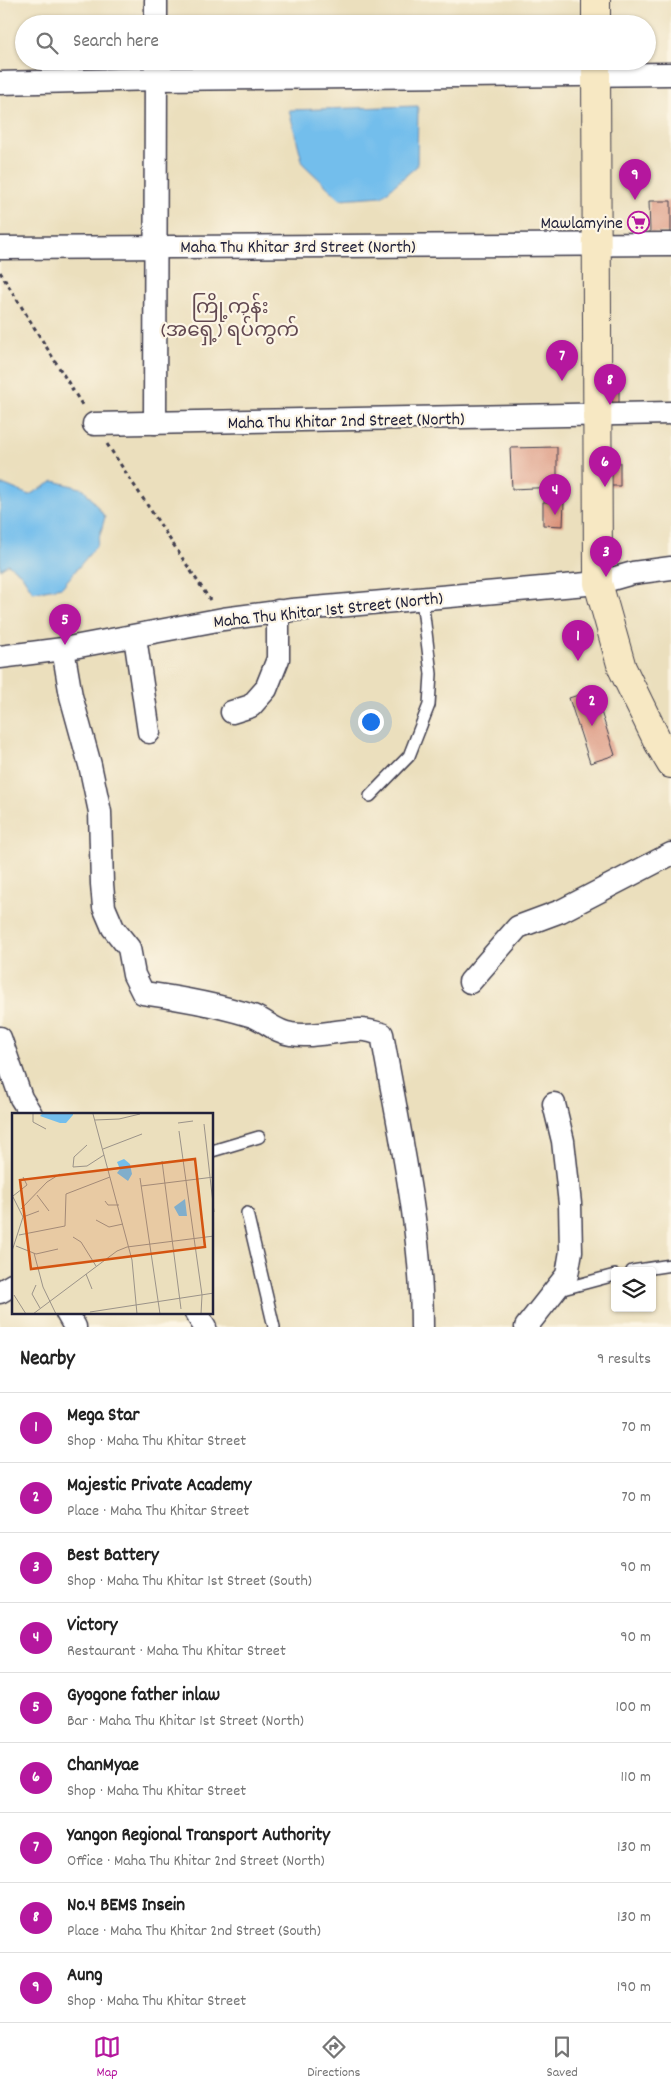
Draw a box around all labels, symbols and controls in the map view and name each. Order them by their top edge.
search box [15,15,656,70]
icon: search [33,29,61,57]
text: Search here [73,29,159,56]
pin: 9 [619,159,651,200]
supermarket icon: Mawlamyine [627,210,651,234]
place label: Mawlamyine [541,212,623,237]
street label: Maha Thu Khitar 3rd Street (North) [180,236,416,261]
district label: ကြို့ကုန်း (အရှေ့) ရပ်ကွက် [161,292,299,346]
pin: 7 [546,340,578,381]
pin: 8 [594,364,626,405]
street label: Maha Thu Khitar 2nd Street (North) [227,408,465,437]
pin: 6 [589,446,621,487]
pin: 4 [539,474,571,515]
pin: 3 [590,536,622,577]
street label: Maha Thu Khitar 1st Street (North) [212,587,444,636]
pin: 5 [49,604,81,645]
pin: 1 [562,620,594,661]
pin: 2 [576,685,608,726]
your location [358,709,384,735]
inset map [12,1113,214,1314]
map controls [611,1267,656,1312]
button: layers [611,1267,656,1312]
text: Nearby [20,1345,75,1375]
text: 9 results [597,1348,651,1371]
text: Mega Star [67,1403,139,1430]
text: 1 [34,1416,38,1439]
text: 70 m [621,1416,651,1439]
text: Shop · Maha Thu Khitar Street [67,1430,246,1453]
text: Majestic Private Academy [67,1473,252,1500]
text: 2 [33,1486,40,1509]
text: 70 m [621,1486,651,1509]
text: Place · Maha Thu Khitar Street [67,1500,249,1523]
text: Best Battery [67,1543,159,1570]
text: 3 [32,1556,40,1579]
text: 90 m [620,1556,651,1579]
text: Shop · Maha Thu Khitar 1st Street (South) [67,1570,312,1593]
text: Victory [67,1613,117,1640]
text: 4 [33,1626,39,1649]
text: 90 m [620,1626,651,1649]
text: Restaurant · Maha Thu Khitar Street [67,1640,286,1663]
text: Gyogone father inlaw [67,1683,220,1710]
text: 5 [32,1696,40,1719]
text: 100 m [615,1696,651,1719]
text: Bar · Maha Thu Khitar 1st Street (North) [67,1710,304,1733]
text: ChanMyae [67,1753,139,1780]
text: 6 [32,1766,40,1789]
text: 110 m [621,1766,651,1789]
text: Shop · Maha Thu Khitar Street [67,1780,246,1803]
text: Yangon Regional Transport Authority [67,1823,330,1850]
text: 7 [33,1836,39,1859]
text: 130 m [617,1836,651,1859]
text: Office · Maha Thu Khitar 2nd Street (North) [67,1850,325,1873]
text: No.4 BEMS Insein [67,1893,185,1920]
text: 8 [33,1906,39,1929]
text: 130 m [617,1906,651,1929]
text: Place · Maha Thu Khitar 2nd Street (South) [67,1920,321,1943]
text: Aung [67,1963,103,1990]
text: 9 [32,1976,40,1999]
text: 190 m [617,1976,651,1999]
text: Shop · Maha Thu Khitar Street [67,1990,246,2013]
tab: Map [93,2033,121,2083]
tab: Directions [307,2033,360,2083]
tab: Saved [547,2033,578,2083]

